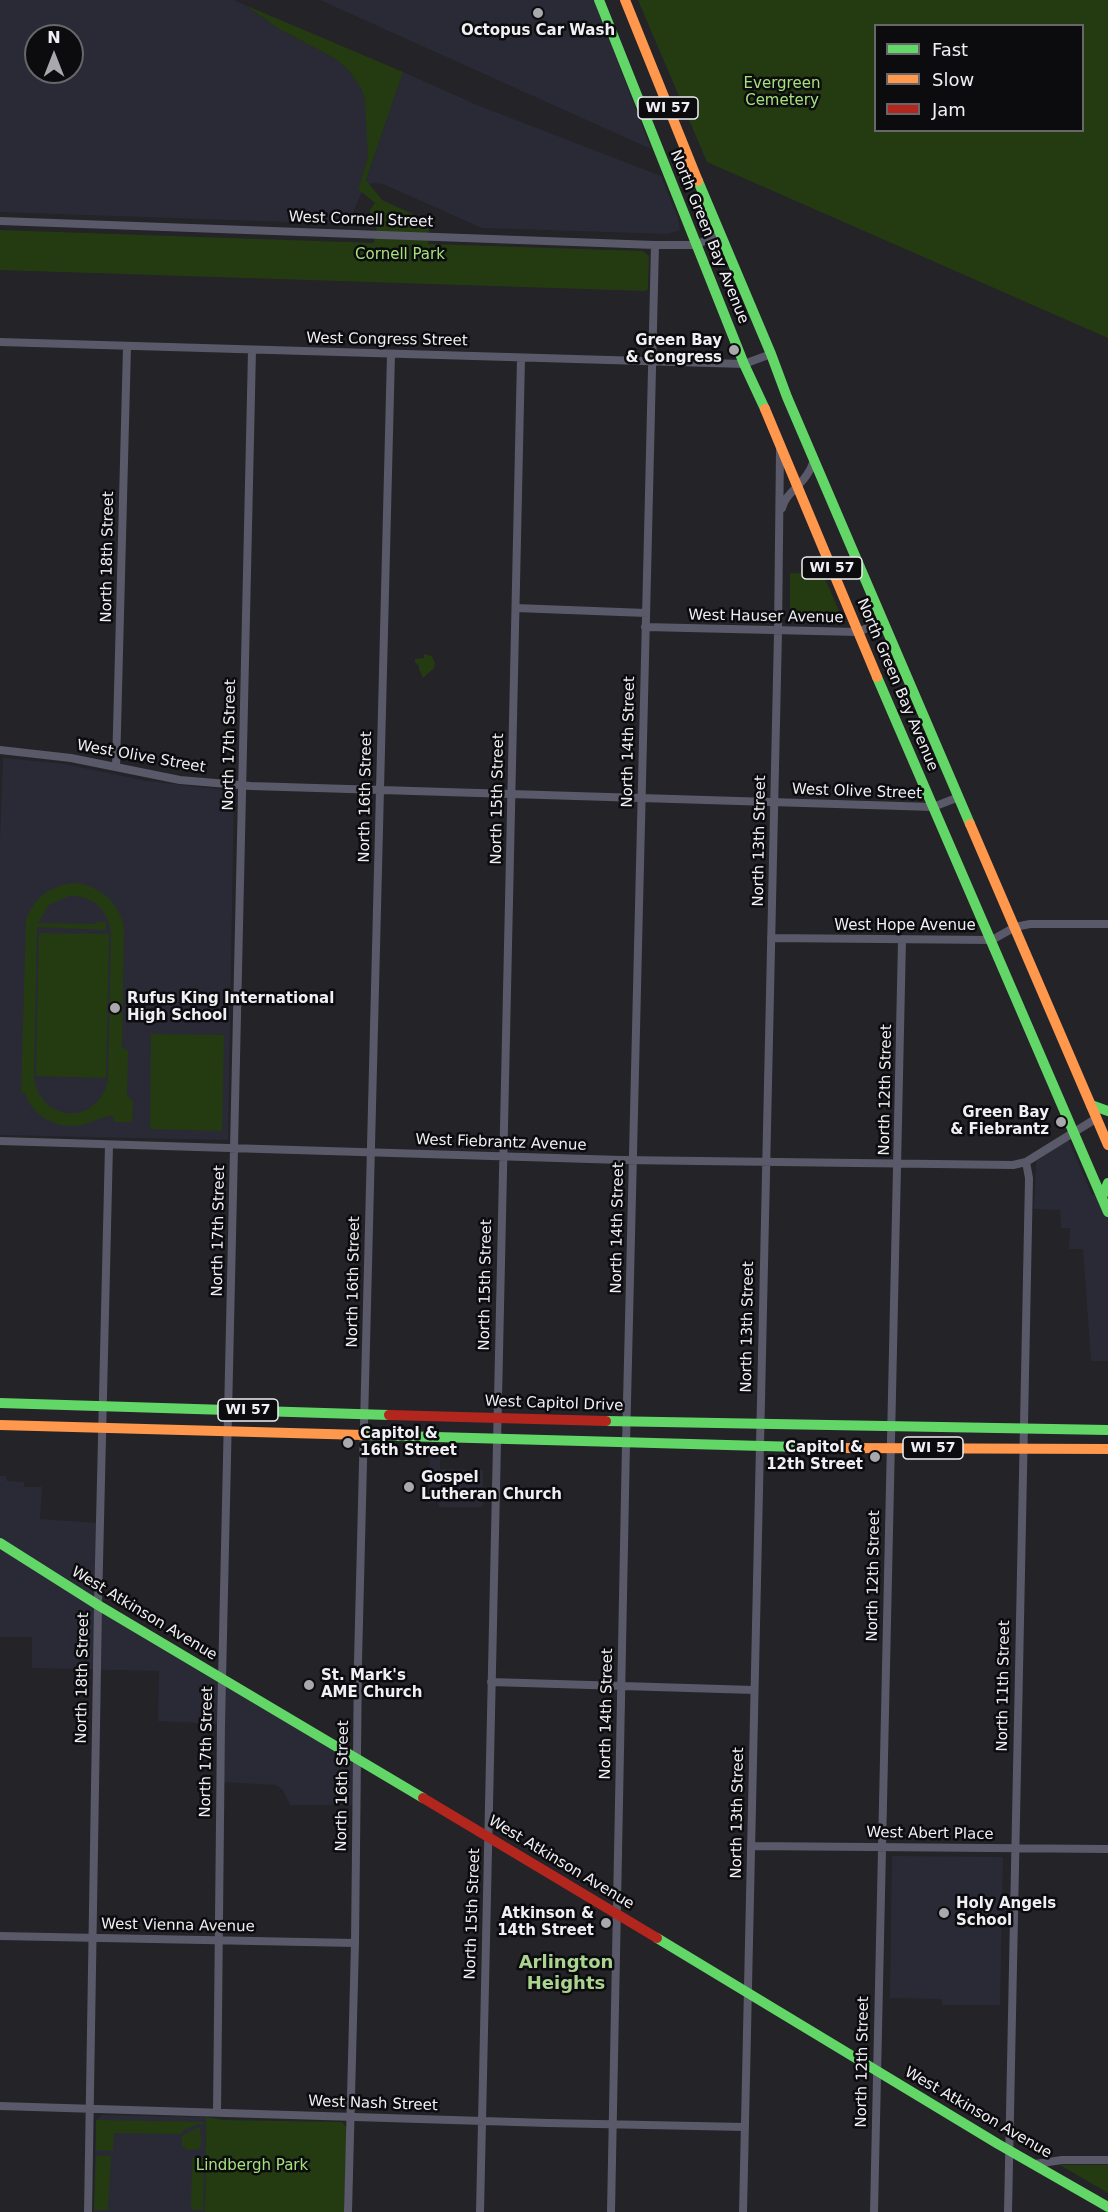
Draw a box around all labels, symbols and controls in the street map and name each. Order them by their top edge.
marker: Octopus Car Wash [531,6,545,20]
place label: Octopus Car Wash [461,22,615,40]
north arrow [24,24,84,84]
legend [874,24,1084,132]
text: N [47,28,61,47]
text: Fast [932,39,968,60]
text: Slow [932,69,974,90]
park label: Evergreen Cemetery [744,75,820,110]
road number: WI 57 [638,97,698,119]
text: Jam [932,99,966,120]
street label: North Green Bay Avenue [666,148,752,326]
street label: West Cornell Street [288,208,434,232]
park label: Cornell Park [355,246,445,264]
street label: West Congress Street [306,330,468,350]
place label: Green Bay & Congress [626,332,722,367]
marker: Green Bay & Congress [727,343,741,357]
street label: North 18th Street [98,491,118,623]
road number: WI 57 [802,557,862,579]
street label: North Green Bay Avenue [852,596,942,774]
street label: West Hauser Avenue [688,607,844,627]
street label: North 14th Street [619,676,639,808]
street label: North 17th Street [220,679,240,811]
street label: North 16th Street [356,731,376,863]
street label: North 15th Street [488,733,508,865]
street label: West Olive Street [75,737,207,777]
street label: North 13th Street [750,775,770,907]
street label: West Olive Street [792,781,922,803]
street label: West Hope Avenue [834,917,976,935]
place label: Rufus King International High School [127,990,334,1025]
marker: Rufus King International High School [108,1001,122,1015]
street label: North 12th Street [876,1024,896,1156]
place label: Green Bay & Fiebrantz [950,1104,1049,1139]
marker: Green Bay & Fiebrantz [1054,1115,1068,1129]
street label: West Fiebrantz Avenue [415,1131,587,1155]
street label: North 14th Street [608,1162,628,1294]
street label: North 17th Street [209,1165,229,1297]
street label: North 16th Street [344,1216,364,1348]
street label: North 15th Street [476,1219,496,1351]
street label: North 13th Street [738,1261,758,1393]
street label: West Capitol Drive [484,1393,624,1415]
road number: WI 57 [218,1399,278,1421]
place label: Capitol & 16th Street [360,1425,457,1460]
marker: Capitol & 16th Street [341,1436,355,1450]
road number: WI 57 [903,1437,963,1459]
place label: Capitol & 12th Street [766,1439,863,1474]
marker: Capitol & 12th Street [868,1450,882,1464]
place label: Gospel Lutheran Church [421,1469,562,1504]
marker: Gospel Lutheran Church [402,1480,416,1494]
street label: North 12th Street [864,1510,884,1642]
street label: West Atkinson Avenue [68,1563,220,1665]
street label: North 18th Street [73,1612,93,1744]
street label: North 11th Street [994,1620,1014,1752]
street label: North 14th Street [597,1648,617,1780]
place label: St. Mark's AME Church [321,1667,422,1702]
marker: St. Mark's AME Church [302,1678,316,1692]
street label: North 17th Street [197,1686,217,1818]
street label: North 16th Street [333,1720,353,1852]
street label: North 13th Street [728,1747,748,1879]
street label: West Atkinson Avenue [485,1812,637,1914]
street label: West Abert Place [866,1824,994,1844]
street label: North 15th Street [462,1848,484,1980]
place label: Holy Angels School [956,1895,1056,1930]
place label: Atkinson & 14th Street [497,1905,594,1940]
marker: Holy Angels School [937,1906,951,1920]
street label: West Vienna Avenue [101,1916,255,1936]
marker: Atkinson & 14th Street [599,1916,613,1930]
district label: Arlington Heights [519,1952,613,1994]
street label: North 12th Street [853,1996,873,2128]
street label: West Atkinson Avenue [901,2063,1055,2163]
street label: West Nash Street [308,2093,438,2115]
park label: Lindbergh Park [196,2157,308,2175]

